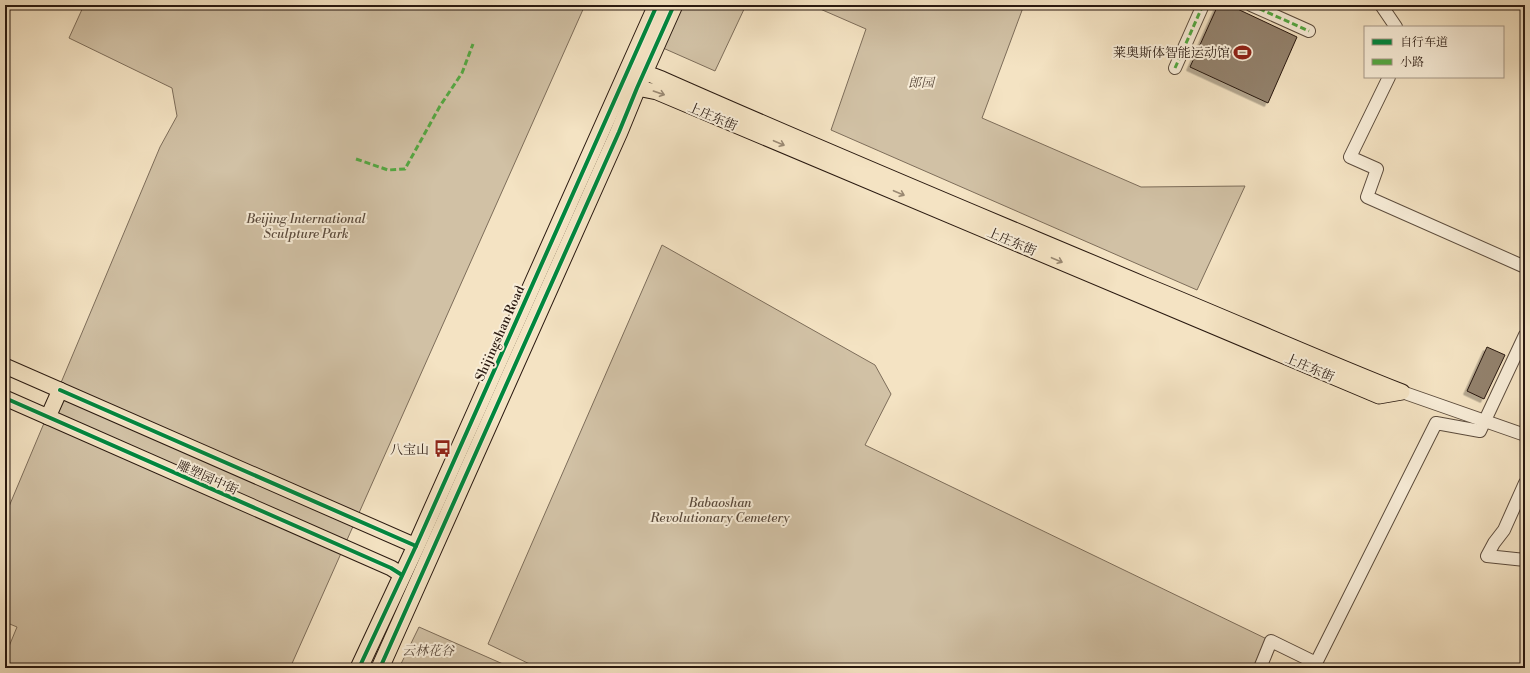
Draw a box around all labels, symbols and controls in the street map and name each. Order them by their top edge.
legend [1364,26,1504,78]
text: 自行车道 [1400,35,1448,50]
sports icon: 莱奥斯体智能运动馆 [1233,42,1253,62]
place label: 莱奥斯体智能运动馆 [1113,45,1230,61]
text: 小路 [1400,55,1424,70]
park label: 郎园 [908,75,936,91]
one-way arrow [652,90,664,98]
street label: 上庄东街 [686,99,740,134]
one-way arrow [772,140,784,147]
one-way arrow [892,190,904,198]
park label: Beijing International Sculpture Park [245,211,367,242]
street label: 上庄东街 [985,224,1039,259]
one-way arrow [1051,257,1063,264]
street label: Shijingshan Road [472,283,528,384]
street label: 上庄东街 [1283,350,1337,385]
bus stop icon: 八宝山 [432,439,452,459]
place label: 八宝山 [390,442,429,458]
street label: 雕塑园中街 [175,457,241,498]
park label: Babaoshan Revolutionary Cemetery [649,495,790,526]
park label: 云林花谷 [402,643,455,659]

